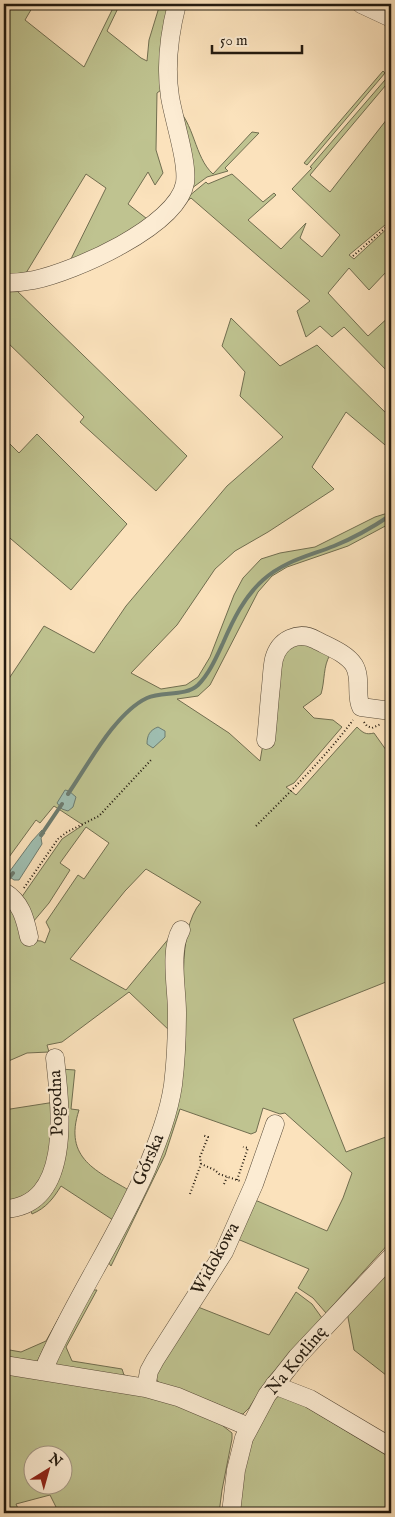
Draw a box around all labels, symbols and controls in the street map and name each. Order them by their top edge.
scale bar [212,22,302,54]
text: 50 m [220,31,248,50]
street label: Pogodna [44,1069,70,1136]
street label: Górska [128,1130,170,1189]
street label: Widokowa [187,1218,245,1299]
street label: Na Kotlinę [261,1322,333,1400]
north arrow [22,1444,72,1494]
text: N [44,1449,65,1471]

